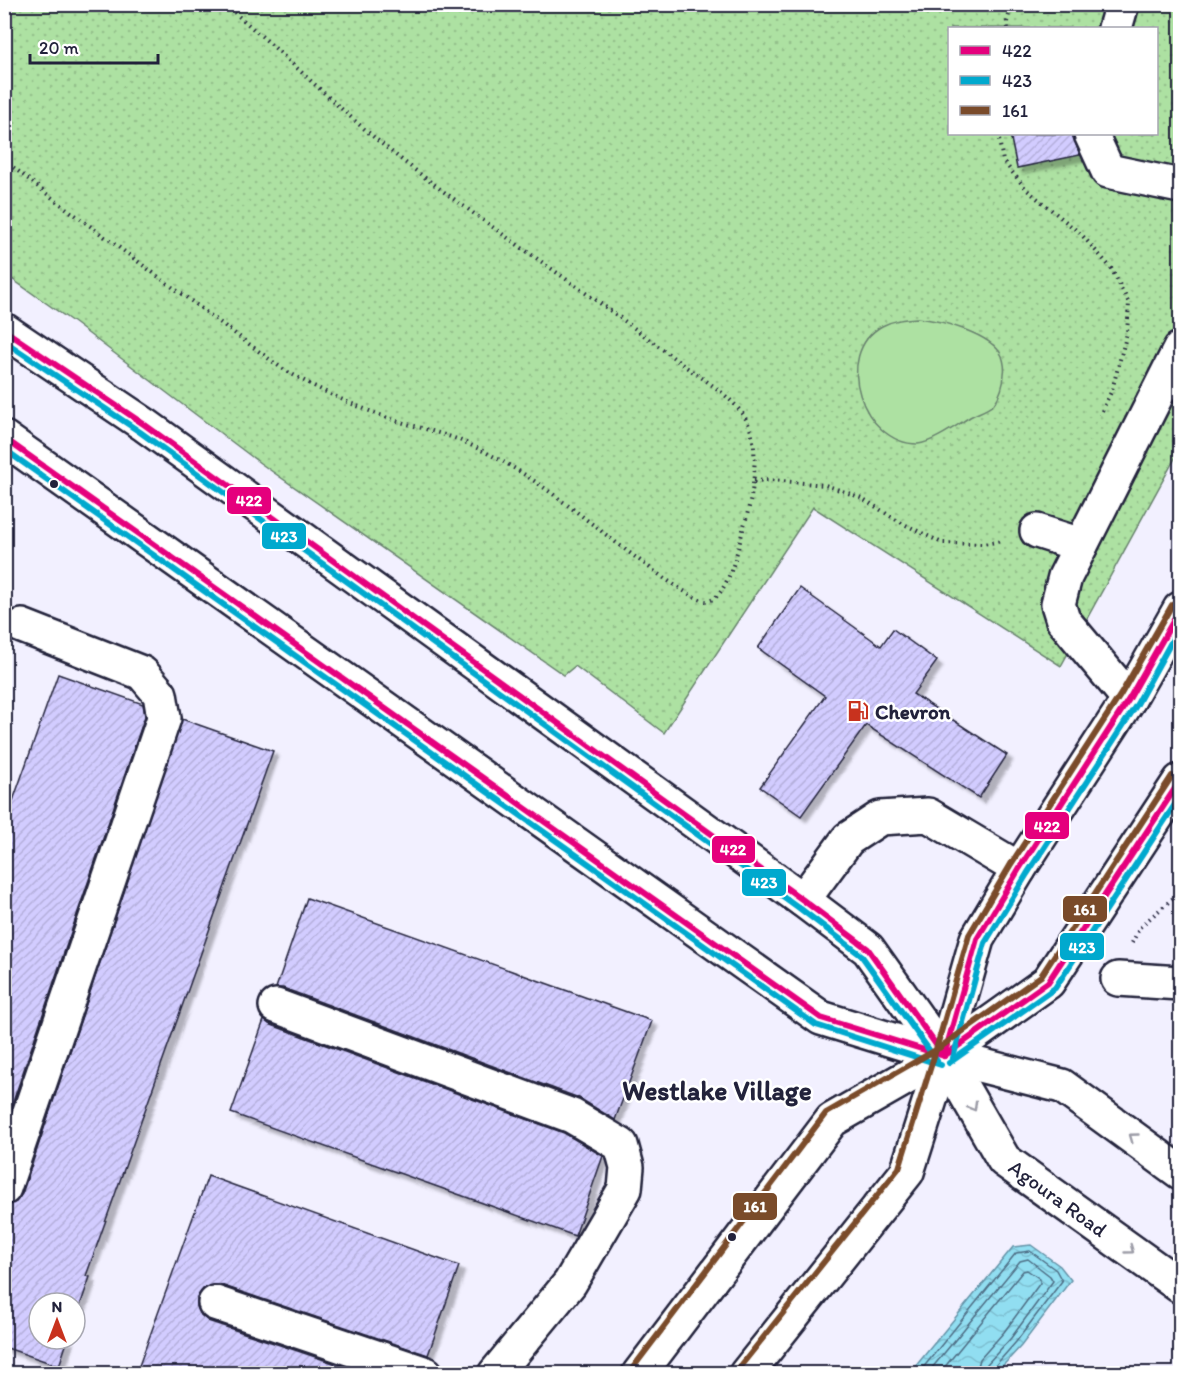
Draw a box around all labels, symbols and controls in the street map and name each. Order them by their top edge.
scale bar [30,27,158,65]
legend [948,27,1158,135]
text: 20 m [39,37,79,59]
text: 422 [1002,40,1032,62]
text: 423 [1002,70,1032,92]
text: 161 [1002,100,1028,122]
unlabelled marker [48,478,60,490]
line badge: 422 [226,486,272,515]
text: 422 [236,491,263,510]
line badge: 423 [261,522,307,550]
text: 423 [271,527,298,546]
fuel station icon: Chevron [846,699,870,723]
place label: Chevron [875,699,951,724]
line badge: 422 [1024,811,1070,840]
text: 422 [1034,817,1061,836]
line badge: 422 [711,835,756,864]
text: 422 [720,840,747,859]
line badge: 423 [741,868,787,897]
text: 423 [751,873,778,892]
line badge: 161 [1062,895,1108,923]
text: 161 [1073,900,1097,919]
line badge: 423 [1059,932,1105,961]
text: 423 [1069,938,1096,957]
district label: Westlake Village [622,1074,812,1107]
one-way arrow [966,1101,978,1111]
one-way arrow [1129,1134,1140,1145]
street label: Agoura Road [1004,1154,1112,1242]
line badge: 161 [732,1192,778,1221]
text: 161 [743,1197,767,1216]
unlabelled marker [726,1231,738,1243]
one-way arrow [1123,1243,1134,1254]
north arrow [27,1291,87,1351]
text: N [52,1297,62,1316]

